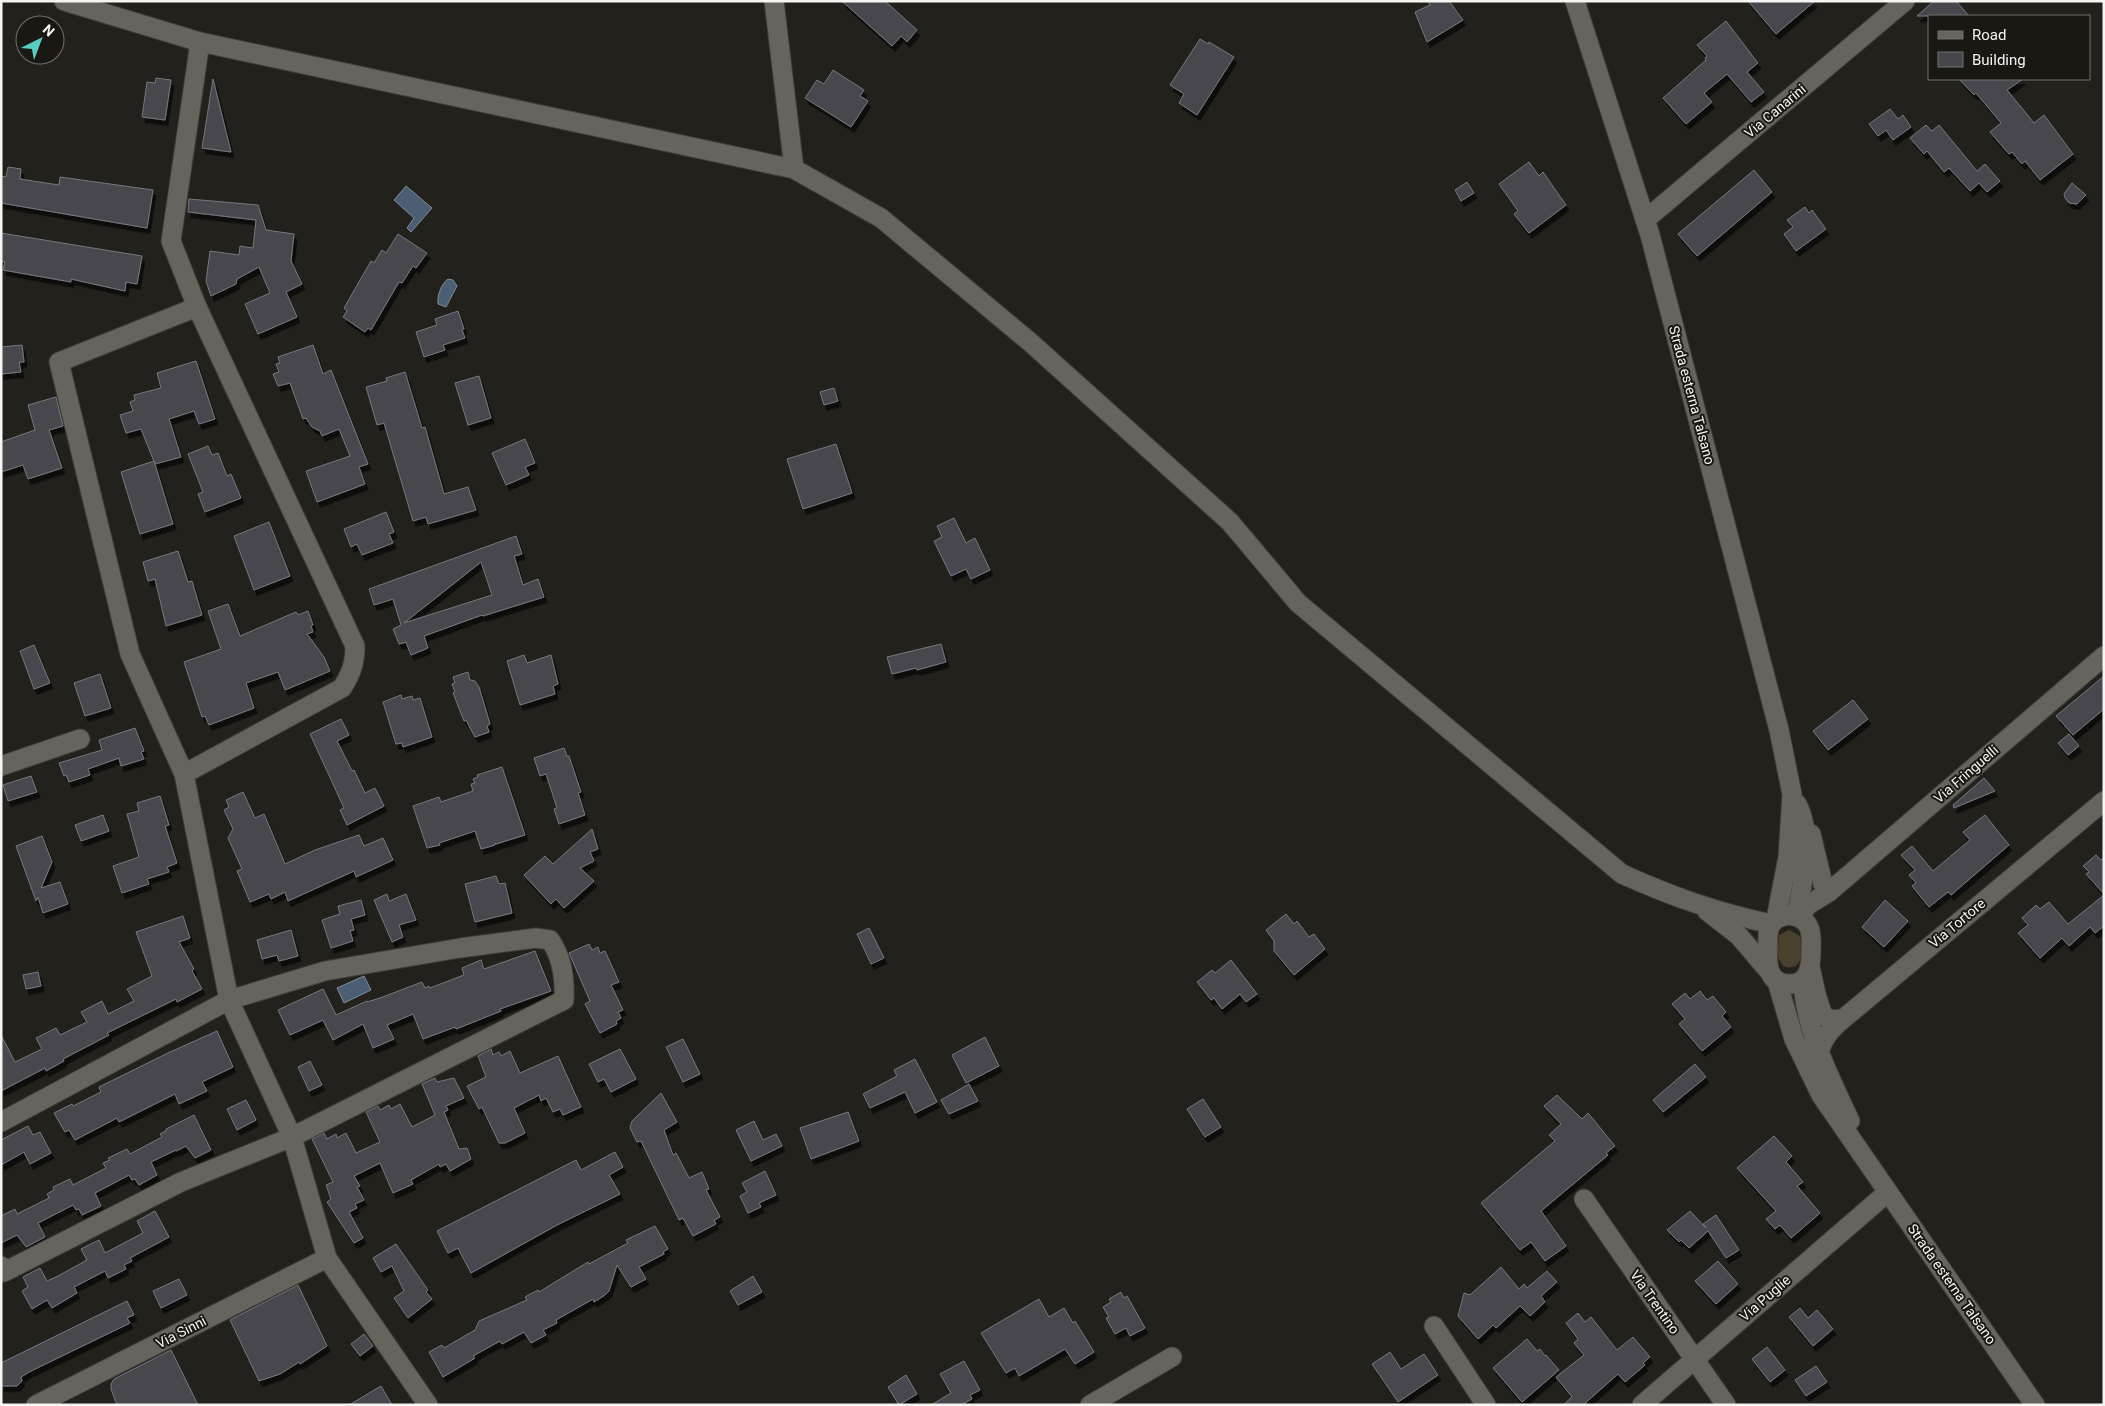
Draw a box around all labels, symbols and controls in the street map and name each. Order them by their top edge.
north arrow [15,15,65,65]
legend [1928,15,2090,80]
text: N [40,21,58,40]
text: Road [1972,26,2006,44]
text: Building [1972,51,2026,69]
street label: Via Canarini [1741,81,1809,141]
street label: Strada esterna Talsano [1666,324,1718,466]
street label: Via Fringuelli [1931,742,2001,806]
street label: Via Tortore [1926,895,1988,951]
street label: Strada esterna Talsano [1904,1221,2000,1347]
street label: Via Trentino [1627,1267,1683,1337]
street label: Via Puglie [1736,1272,1794,1324]
street label: Via Sinni [153,1313,209,1351]

